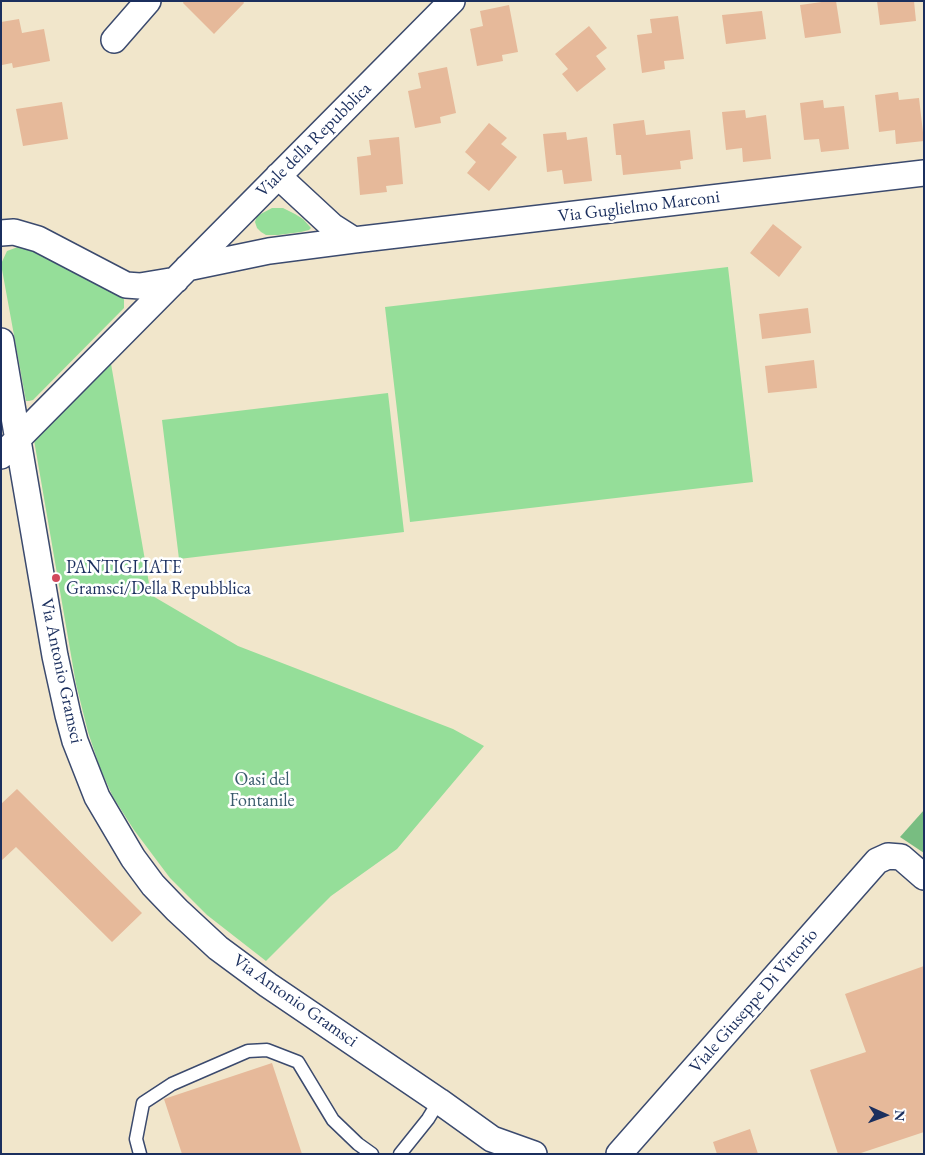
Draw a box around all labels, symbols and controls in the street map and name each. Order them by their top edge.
street label: Viale della Repubblica [252,78,376,202]
street label: Via Guglielmo Marconi [557,186,721,228]
place label: PANTIGLIATE Gramsci/Della Repubblica [66,557,251,600]
marker: PANTIGLIATE Gramsci/Della Repubblica [50,572,62,584]
street label: Via Antonio Gramsci [35,596,87,746]
park label: Oasi del Fontanile [229,769,295,812]
street label: Viale Giuseppe Di Vittorio [685,924,823,1078]
street label: Via Antonio Gramsci [228,950,362,1052]
north arrow [860,1090,910,1140]
text: N [891,1110,909,1121]

